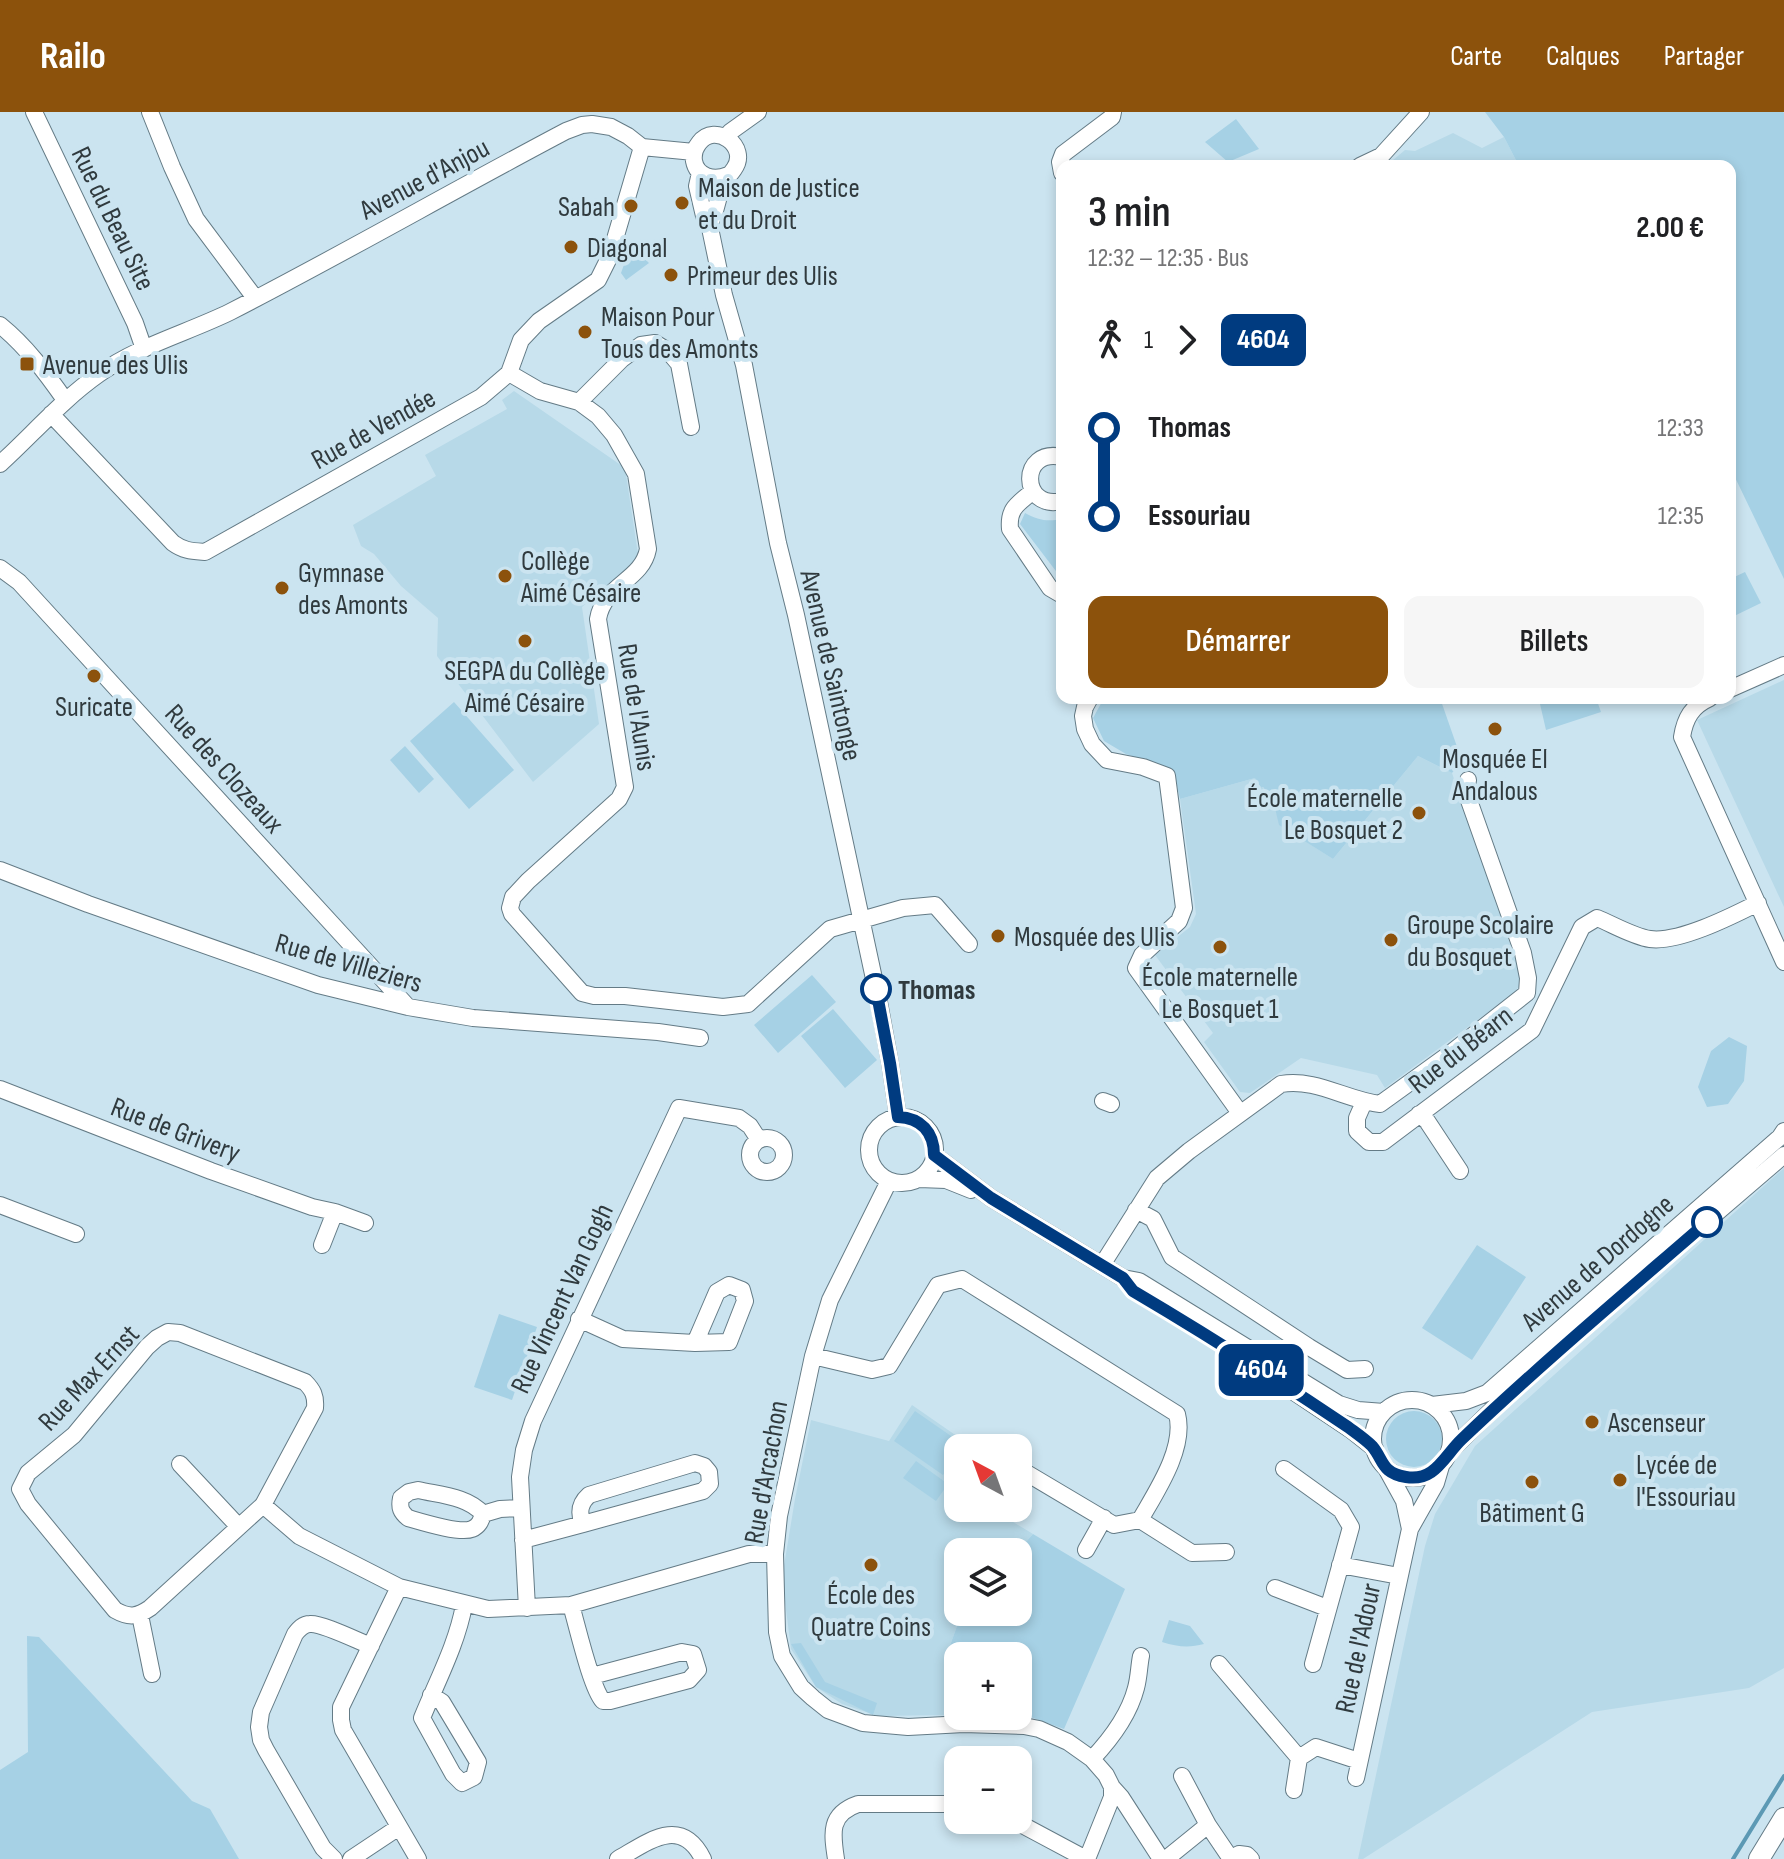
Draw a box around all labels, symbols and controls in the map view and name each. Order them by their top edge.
text: Railo [40,34,106,79]
text: Carte [1450,40,1502,73]
text: Calques [1546,40,1620,73]
text: Partager [1664,40,1744,73]
street label: Avenue d'Anjou [353,131,495,228]
street label: Rue du Beau Site [64,141,162,296]
place label: Maison de Justice et du Droit [698,172,860,237]
text: 3 min [1088,186,1171,239]
place label: Sabah [558,191,615,224]
marker: Maison de Justice et du Droit [673,194,691,212]
marker: Sabah [622,197,640,215]
text: 2.00 € [1636,210,1704,246]
place label: Diagonal [587,232,667,265]
marker: Diagonal [562,238,580,256]
text: 12:32 – 12:35 · Bus [1088,243,1249,274]
place label: Primeur des Ulis [687,260,838,293]
marker: Primeur des Ulis [662,266,680,284]
place label: Maison Pour Tous des Amonts [601,301,758,366]
icon: walk [1088,318,1132,362]
icon: forward [1165,318,1209,362]
marker: Maison Pour Tous des Amonts [576,323,594,341]
text: 4604 [1237,323,1290,356]
text: 1 [1144,325,1153,356]
place label: Avenue des Ulis [42,349,188,382]
marker: Avenue des Ulis [18,355,36,373]
street label: Rue de Vendée [306,382,442,477]
text: Thomas [1148,410,1231,446]
text: 12:33 [1657,413,1704,444]
text: Essouriau [1148,498,1251,534]
text: 12:35 [1658,501,1704,532]
place label: Collège Aimé Césaire [520,545,641,610]
place label: Gymnase des Amonts [298,557,408,622]
street label: Avenue de Saintonge [792,566,869,764]
marker: Collège Aimé Césaire [496,567,514,585]
marker: Gymnase des Amonts [273,579,291,597]
button: Démarrer [1088,596,1388,688]
button: Billets [1404,596,1704,688]
marker: SEGPA du Collège Aimé Césaire [516,632,534,650]
street label: Rue de l'Aunis [610,641,663,773]
place label: SEGPA du Collège Aimé Césaire [444,655,606,720]
marker: Suricate [85,667,103,685]
place label: Suricate [55,691,133,724]
street label: Rue des Clozeaux [157,698,291,841]
marker: Mosquée El Andalous [1486,720,1504,738]
place label: Mosquée El Andalous [1442,743,1548,808]
place label: École maternelle Le Bosquet 2 [1247,782,1403,847]
marker: École maternelle Le Bosquet 2 [1410,804,1428,822]
place label: Groupe Scolaire du Bosquet [1407,909,1554,974]
place label: Mosquée des Ulis [1014,921,1175,954]
street label: Rue de Villeziers [271,927,426,1000]
marker: Mosquée des Ulis [989,927,1007,945]
marker: Groupe Scolaire du Bosquet [1382,931,1400,949]
marker: École maternelle Le Bosquet 1 [1211,938,1229,956]
place label: École maternelle Le Bosquet 1 [1142,961,1298,1026]
marker: Thomas [861,974,891,1004]
place label: Thomas [898,974,975,1007]
street label: Rue du Béarn [1402,999,1519,1101]
street label: Rue de Grivery [106,1091,245,1170]
street label: Avenue de Dordogne [1514,1188,1681,1339]
street label: Rue Vincent Van Gogh [504,1199,621,1399]
unlabelled marker [1692,1207,1722,1237]
street label: Rue Max Ernst [32,1318,146,1438]
line badge: 4604 [1205,1344,1317,1396]
text: 4604 [1235,1353,1287,1386]
street label: Rue d'Arcachon [738,1398,795,1546]
place label: Ascenseur [1607,1407,1706,1440]
marker: Ascenseur [1583,1413,1601,1431]
north arrow [944,1434,1032,1522]
map controls [944,1434,1032,1834]
place label: Lycée de l'Essouriau [1636,1449,1736,1514]
marker: Lycée de l'Essouriau [1611,1471,1629,1489]
marker: Bâtiment G [1523,1473,1541,1491]
place label: Bâtiment G [1479,1497,1585,1530]
button: layers [944,1538,1032,1626]
marker: École des Quatre Coins [862,1556,880,1574]
place label: École des Quatre Coins [811,1579,931,1644]
street label: Rue de l'Adour [1329,1580,1388,1716]
button: + [944,1642,1032,1730]
button: − [944,1746,1032,1834]

